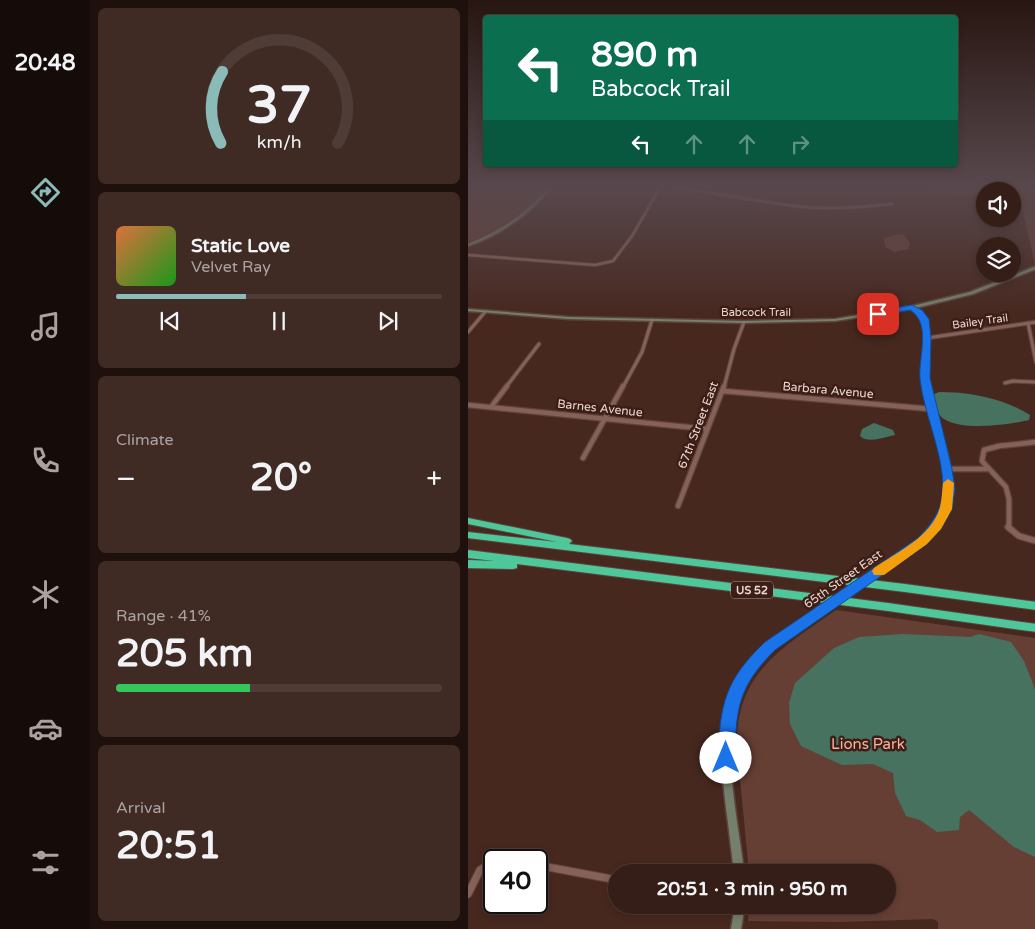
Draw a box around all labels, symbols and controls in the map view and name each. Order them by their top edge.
text: 890 m [591,34,698,76]
icon: left [508,35,573,100]
text: 20:48 [15,50,75,76]
text: 37 [246,74,312,137]
text: Babcock Trail [591,76,731,102]
icon: left [627,130,655,158]
icon: ahead [680,130,708,158]
icon: ahead [733,130,761,158]
icon: right [786,130,814,158]
text: km/h [257,132,301,153]
icon: directions [28,175,63,210]
map controls [976,182,1021,282]
button: sound [976,182,1021,227]
text: Static Love [191,235,290,257]
button: layers [976,237,1021,282]
text: Velvet Ray [191,257,271,277]
pin [857,293,899,335]
icon: arrive [864,300,892,328]
street label: Babcock Trail [721,306,791,319]
icon: previous [156,307,184,335]
icon: pause [265,307,293,335]
icon: next [374,307,402,335]
icon: music [28,309,63,344]
street label: Bailey Trail [951,311,1009,332]
street label: 67th Street East [675,379,721,471]
street label: Barbara Avenue [782,379,874,401]
street label: Barnes Avenue [557,397,643,419]
text: Climate [116,430,174,450]
icon: phone [28,443,63,478]
text: 20° [250,455,312,501]
text: − [116,462,136,496]
text: + [426,462,442,496]
street label: 65th Street East [801,547,885,611]
icon: climate [28,577,63,612]
road number: US 52 [731,582,773,598]
text: Range · 41% [116,606,211,626]
text: 205 km [116,631,253,677]
icon: car [28,711,63,746]
position arrow [699,731,751,783]
park label: Lions Park [831,735,905,753]
text: Arrival [116,798,165,818]
text: 20:51 [116,823,221,869]
icon: filters [28,845,63,880]
speed limit sign: 40 [483,849,548,914]
text: 20:51 · 3 min · 950 m [656,878,848,900]

